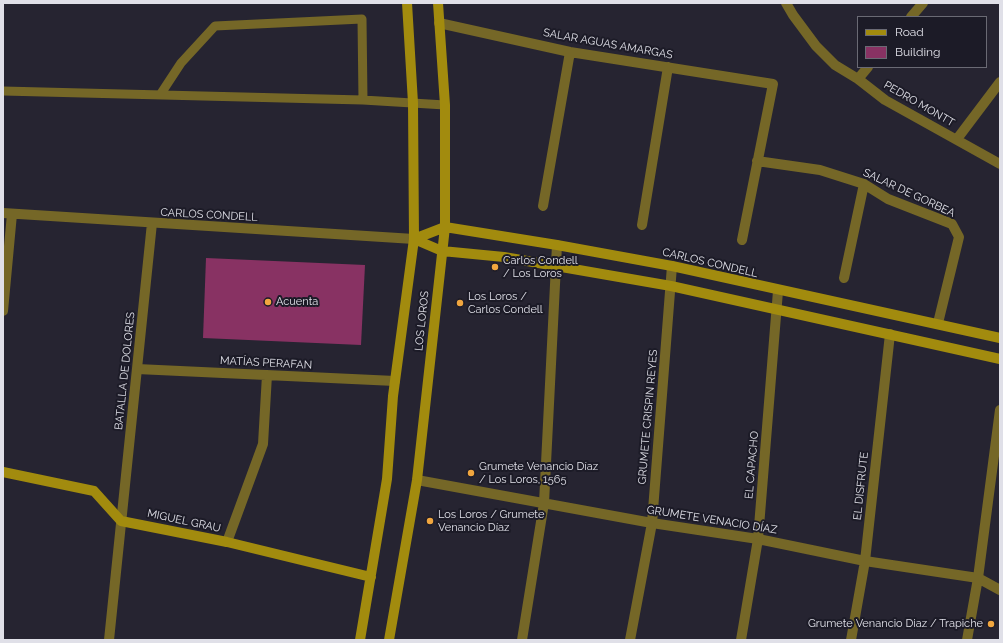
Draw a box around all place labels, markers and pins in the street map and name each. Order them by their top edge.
place label: Carlos Condell / Los Loros [503,254,578,280]
marker: Carlos Condell / Los Loros [490,262,500,272]
place label: Los Loros / Carlos Condell [468,290,543,316]
place label: Acuenta [276,295,318,309]
marker: Acuenta [263,297,273,307]
marker: Los Loros / Carlos Condell [455,298,465,308]
place label: Grumete Venancio Díaz / Los Loros, 1565 [479,460,598,486]
marker: Grumete Venancio Díaz / Los Loros, 1565 [466,468,476,478]
place label: Los Loros / Grumete Venancio Díaz [438,508,544,534]
marker: Los Loros / Grumete Venancio Díaz [425,516,435,526]
place label: Grumete Venancio Diaz / Trapiche [808,617,983,631]
marker: Grumete Venancio Diaz / Trapiche [986,619,996,629]

